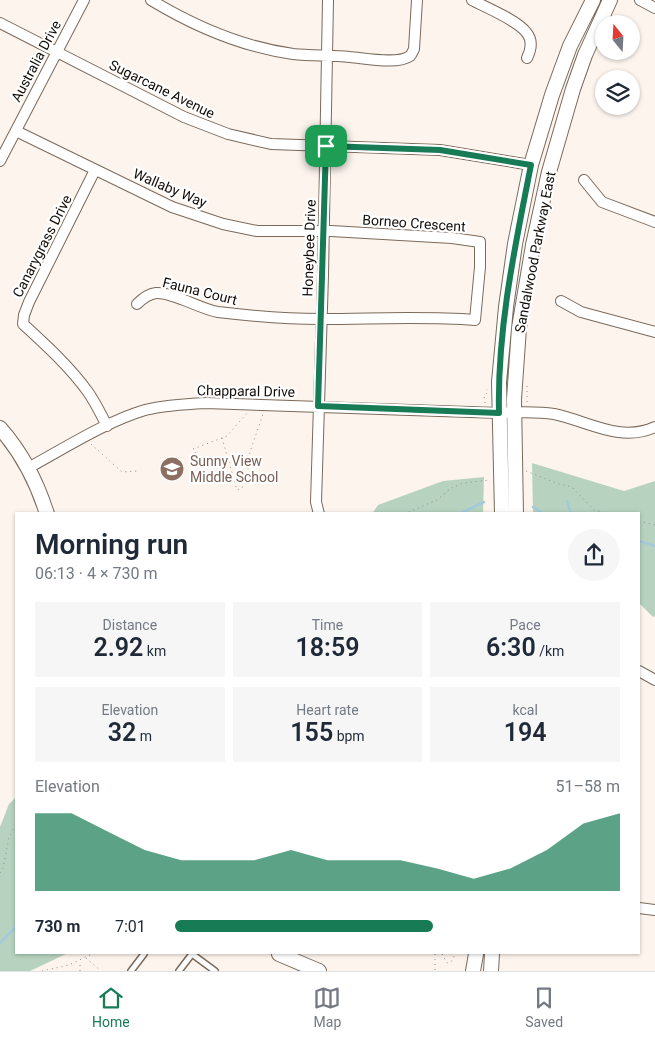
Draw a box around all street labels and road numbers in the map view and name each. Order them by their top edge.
street label: Australia Drive [8,18,64,104]
street label: Sugarcane Avenue [107,56,217,122]
street label: Wallaby Way [131,165,210,211]
street label: Sandalwood Parkway East [511,169,559,334]
street label: Canarygrass Drive [9,192,75,300]
street label: Honeybee Drive [299,199,319,297]
street label: Borneo Crescent [362,211,467,235]
street label: Fauna Court [161,274,239,308]
street label: Chapparal Drive [197,382,295,400]

